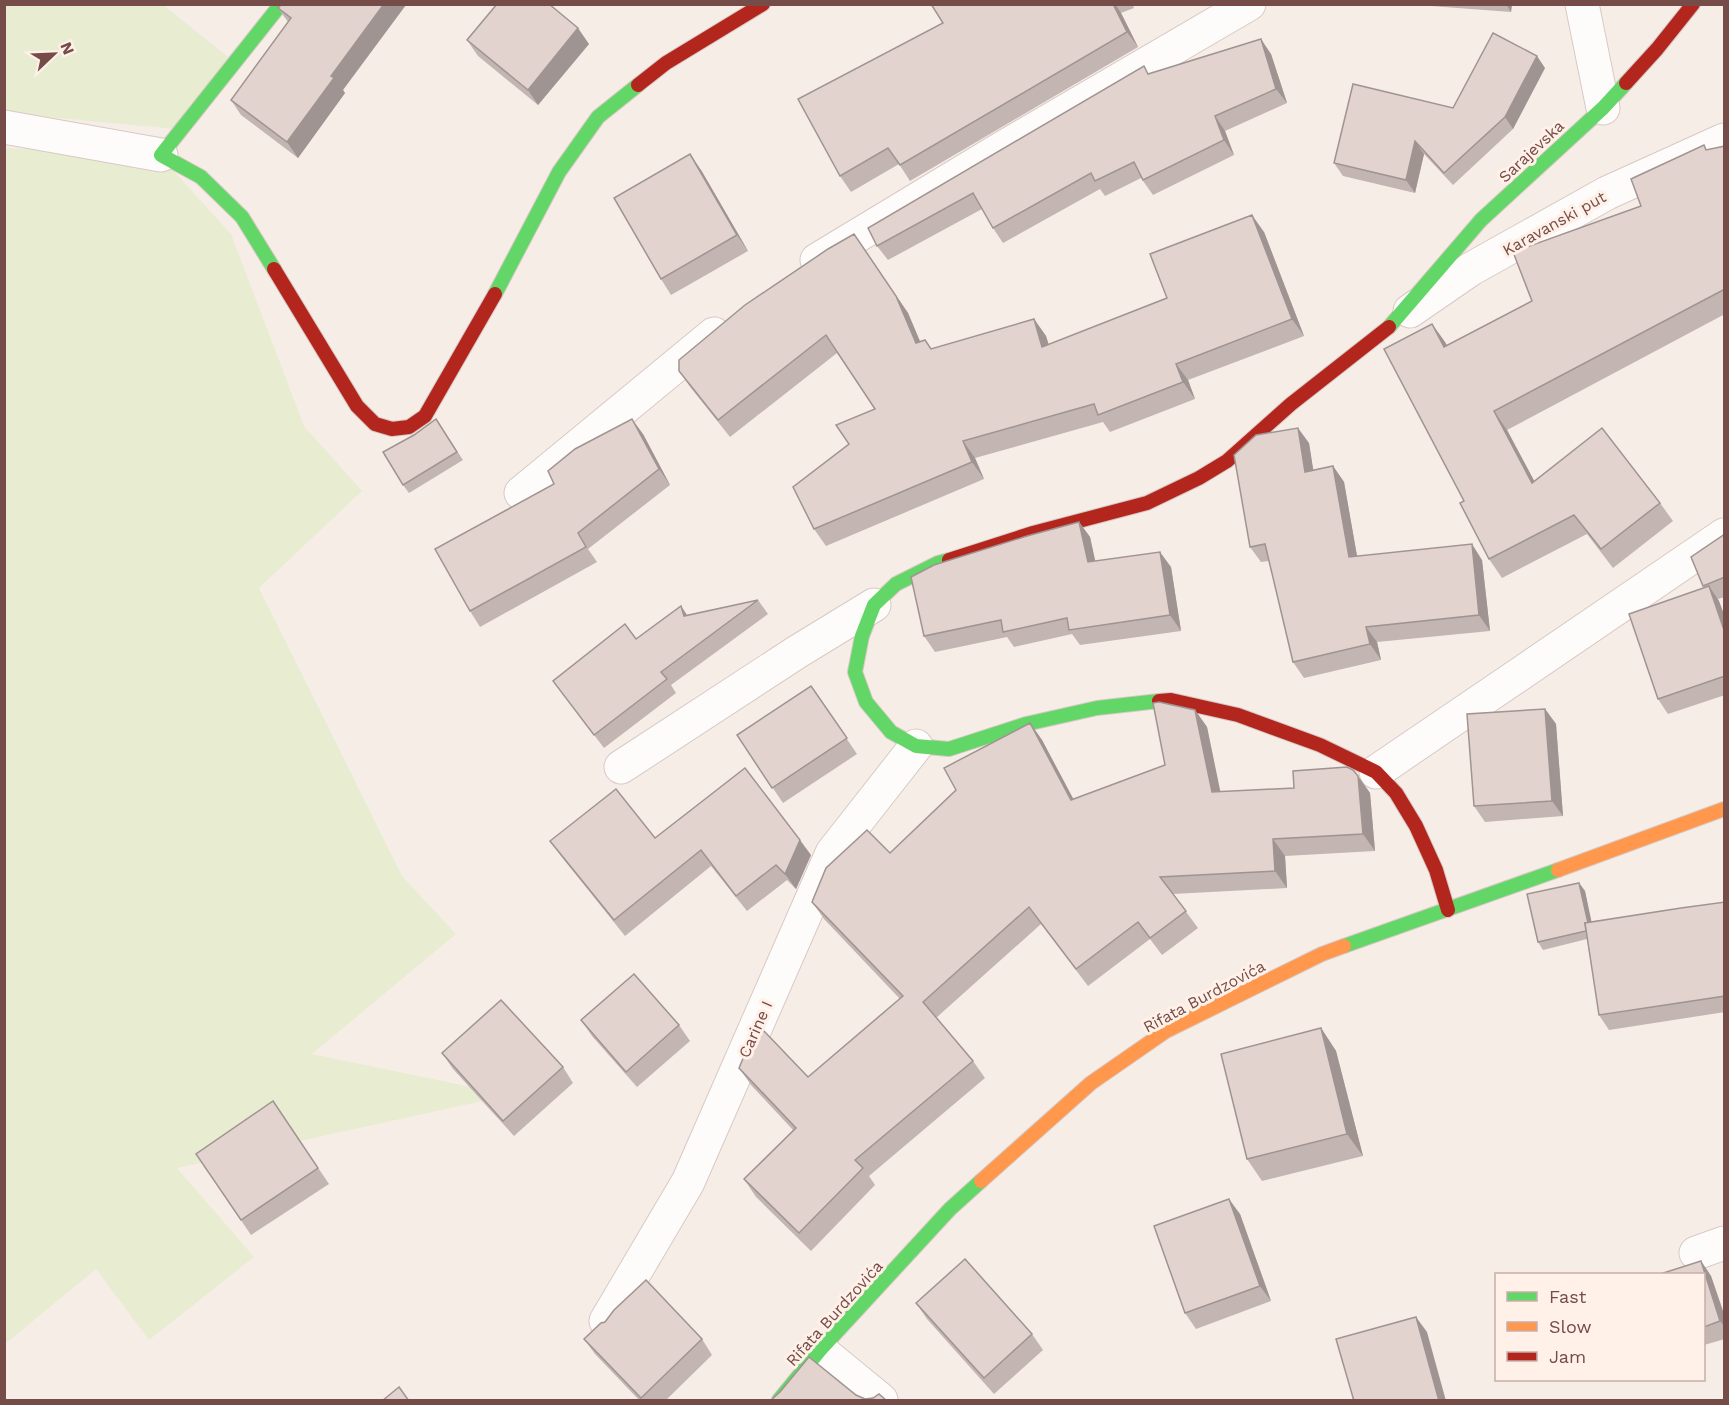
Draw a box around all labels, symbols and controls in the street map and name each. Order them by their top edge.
north arrow [24,24,84,84]
text: N [56,39,78,58]
street label: Sarajevska [1495,116,1568,186]
street label: Karavanski put [1499,187,1610,260]
street label: Rifata Burdzovića [1140,956,1268,1037]
street label: Carine I [735,998,776,1061]
street label: Rifata Burdzovića [782,1257,887,1370]
legend [1495,1273,1705,1381]
text: Fast [1549,1286,1587,1307]
text: Slow [1549,1316,1592,1337]
text: Jam [1549,1346,1586,1367]

